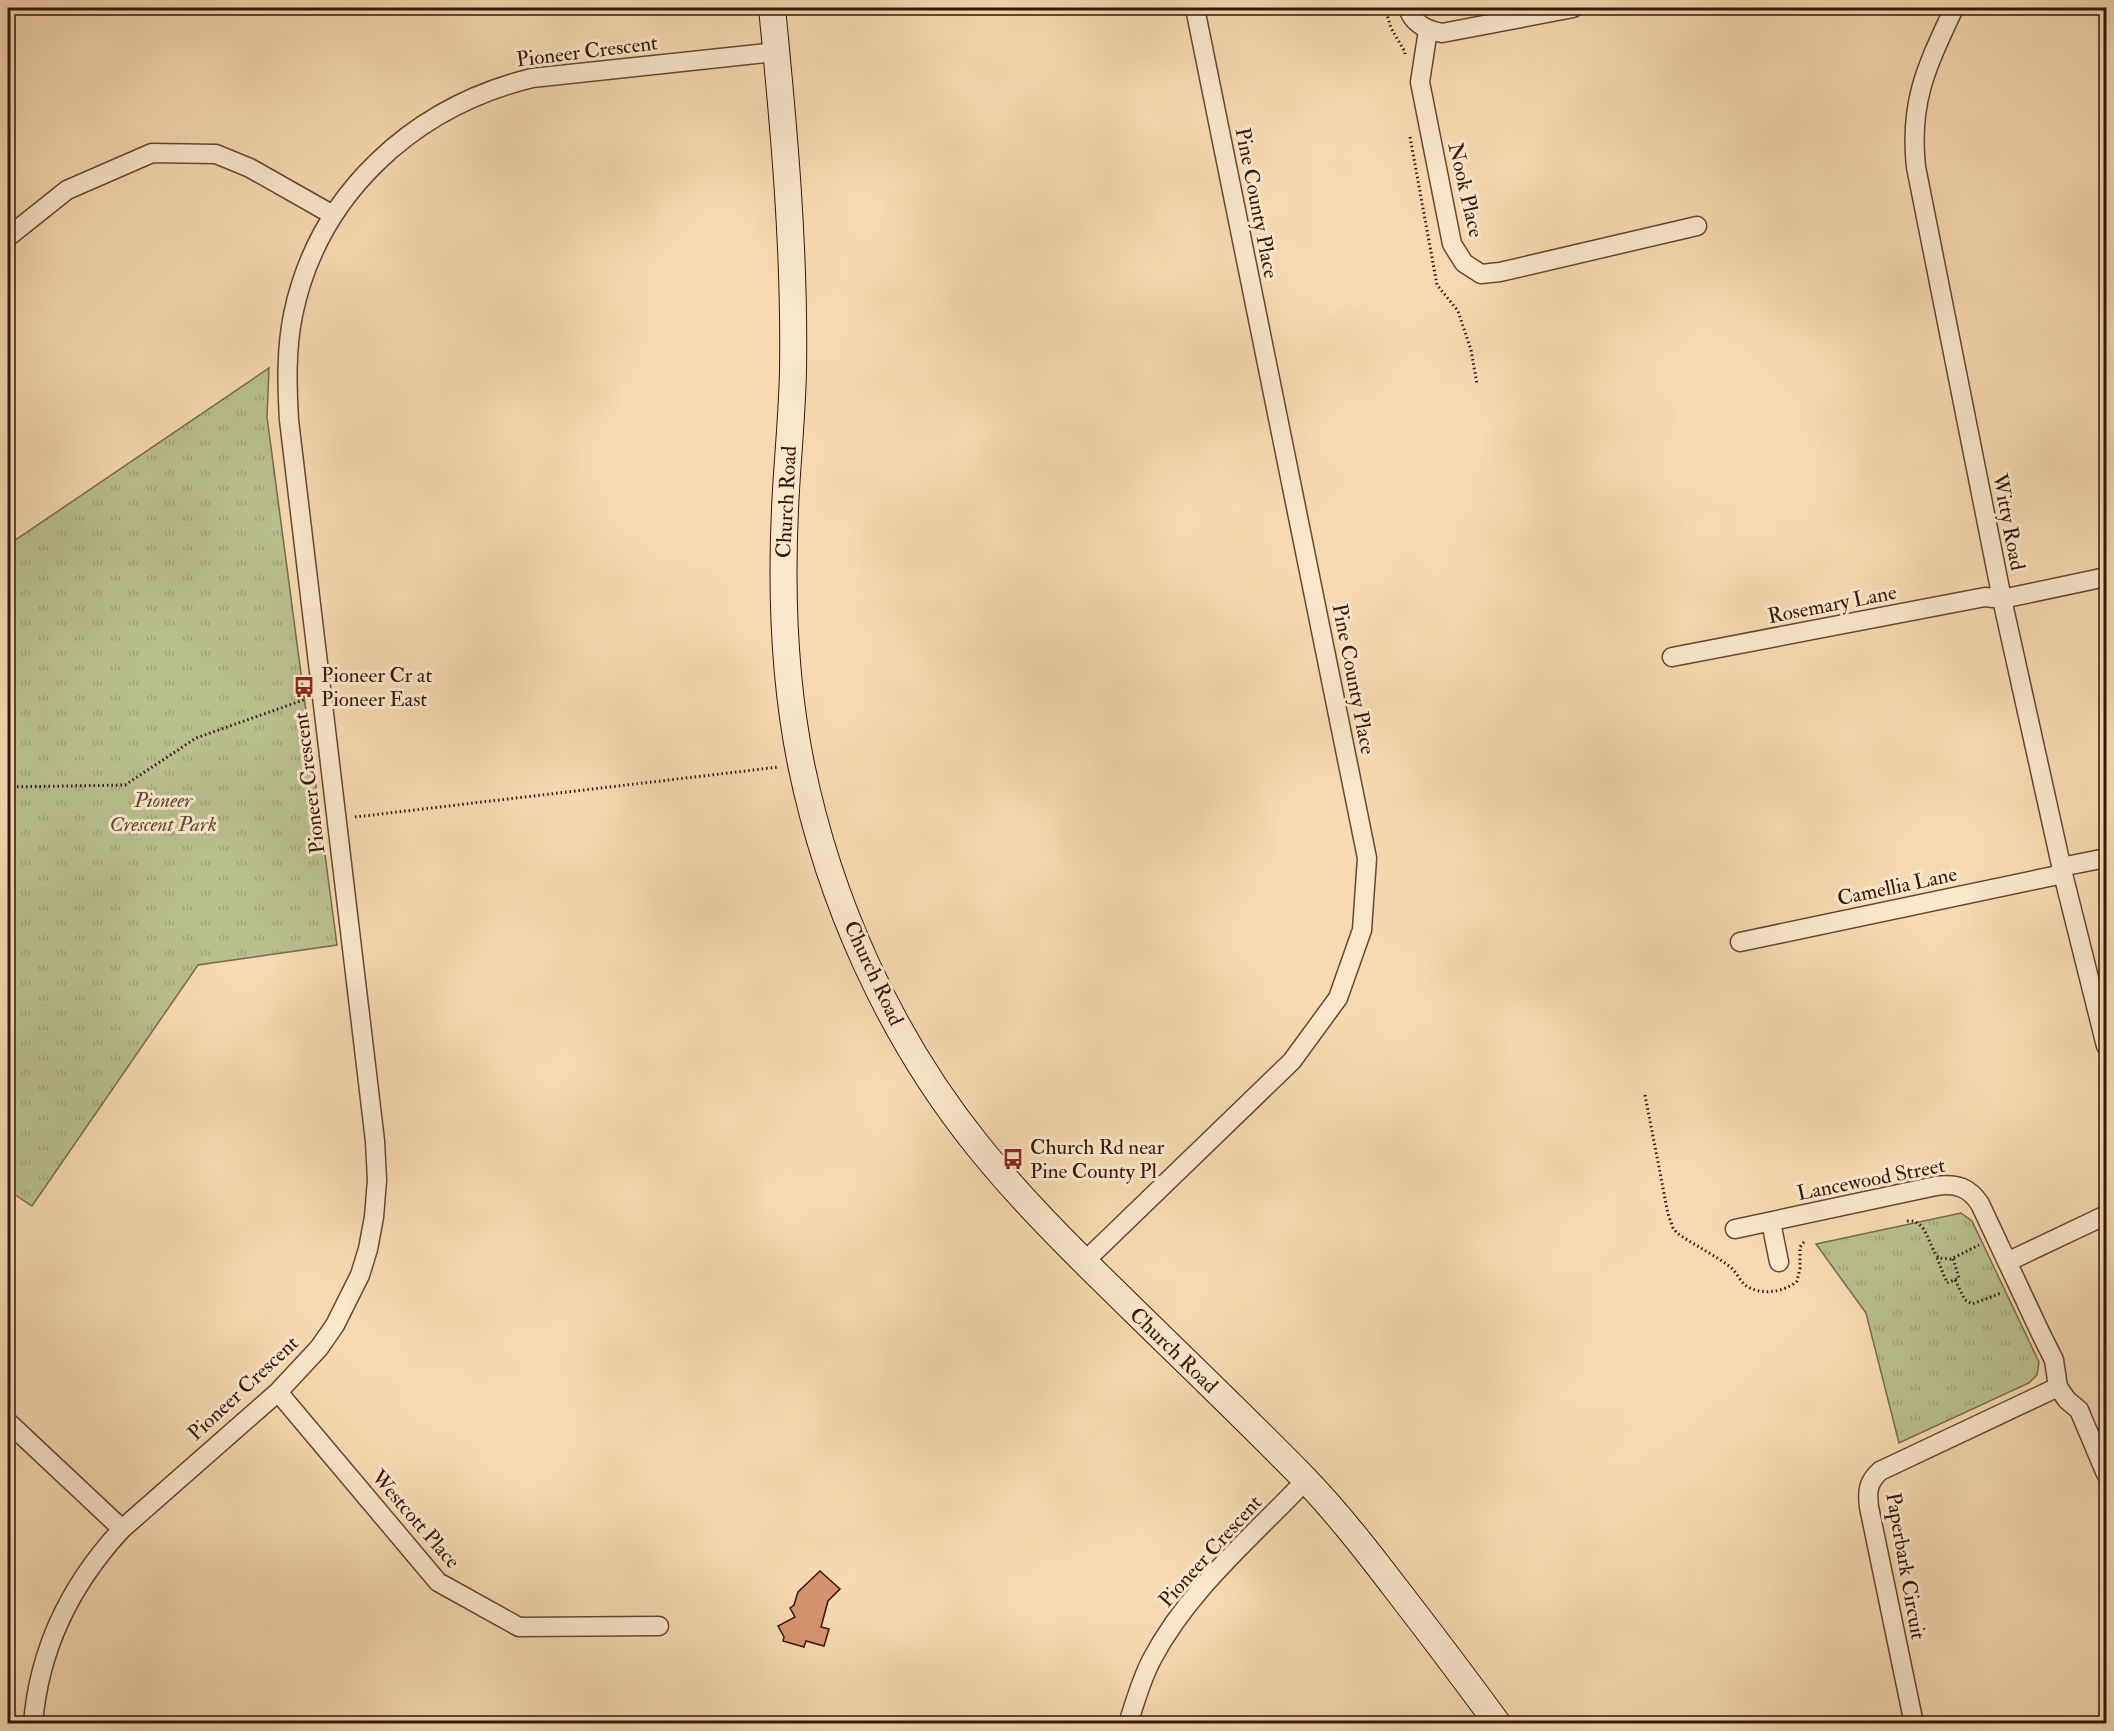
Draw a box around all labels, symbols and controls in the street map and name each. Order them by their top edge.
street label: Pioneer Crescent [515,29,659,74]
street label: Pine County Place [1229,125,1284,281]
street label: Nook Place [1442,140,1490,240]
street label: Church Road [770,444,803,559]
street label: Witty Road [1986,470,2031,573]
street label: Rosemary Lane [1765,579,1899,630]
street label: Pine County Place [1326,601,1381,757]
place label: Pioneer Cr at Pioneer East [321,662,432,713]
bus stop icon: Pioneer Cr at Pioneer East [292,675,316,699]
street label: Pioneer Crescent [287,711,332,855]
park label: Pioneer Crescent Park [109,787,217,838]
street label: Camellia Lane [1835,861,1960,912]
street label: Church Road [838,916,910,1031]
place label: Church Rd near Pine County Pl [1030,1134,1165,1185]
bus stop icon: Church Rd near Pine County Pl [1001,1147,1025,1171]
street label: Lancewood Street [1795,1152,1948,1207]
street label: Church Road [1124,1302,1224,1400]
street label: Pioneer Crescent [182,1330,305,1447]
street label: Westcott Place [365,1464,466,1574]
street label: Pioneer Crescent [1153,1489,1268,1613]
street label: Paperbark Circuit [1879,1490,1932,1642]

